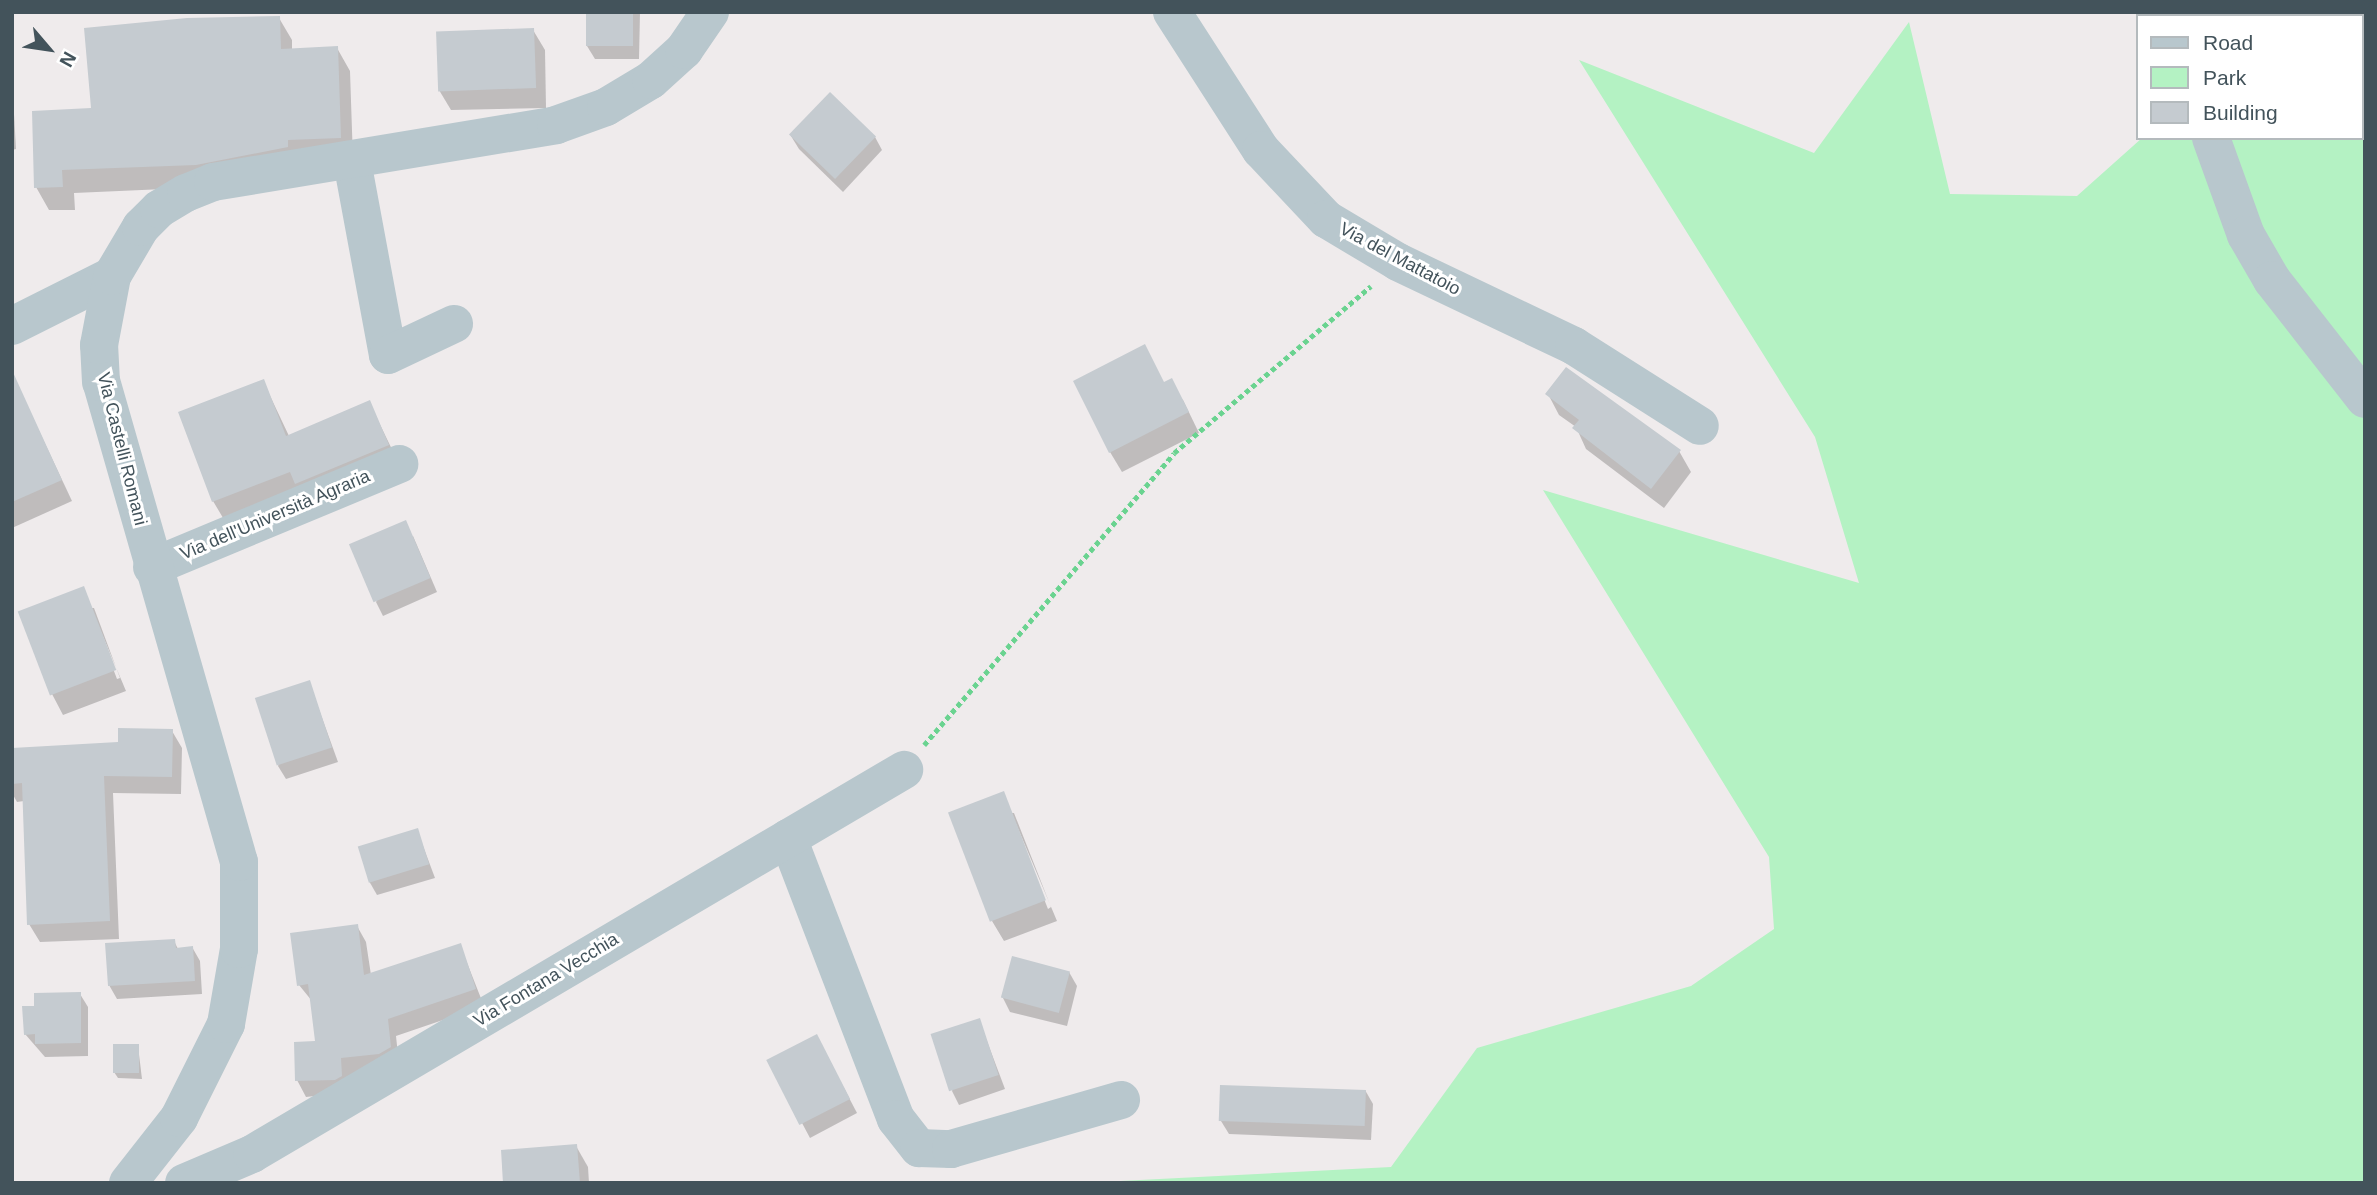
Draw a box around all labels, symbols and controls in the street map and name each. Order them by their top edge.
north arrow [14,14,84,84]
legend [2136,14,2363,140]
text: Road [2203,31,2253,54]
text: N [55,48,80,71]
text: Park [2203,66,2246,89]
text: Building [2203,101,2278,124]
street label: Via del Mattatoio [1336,218,1464,300]
street label: Via Castelli Romani [93,370,151,528]
street label: Via dell'Università Agraria [176,465,374,565]
street label: Via Fontana Vecchia [470,928,622,1032]

